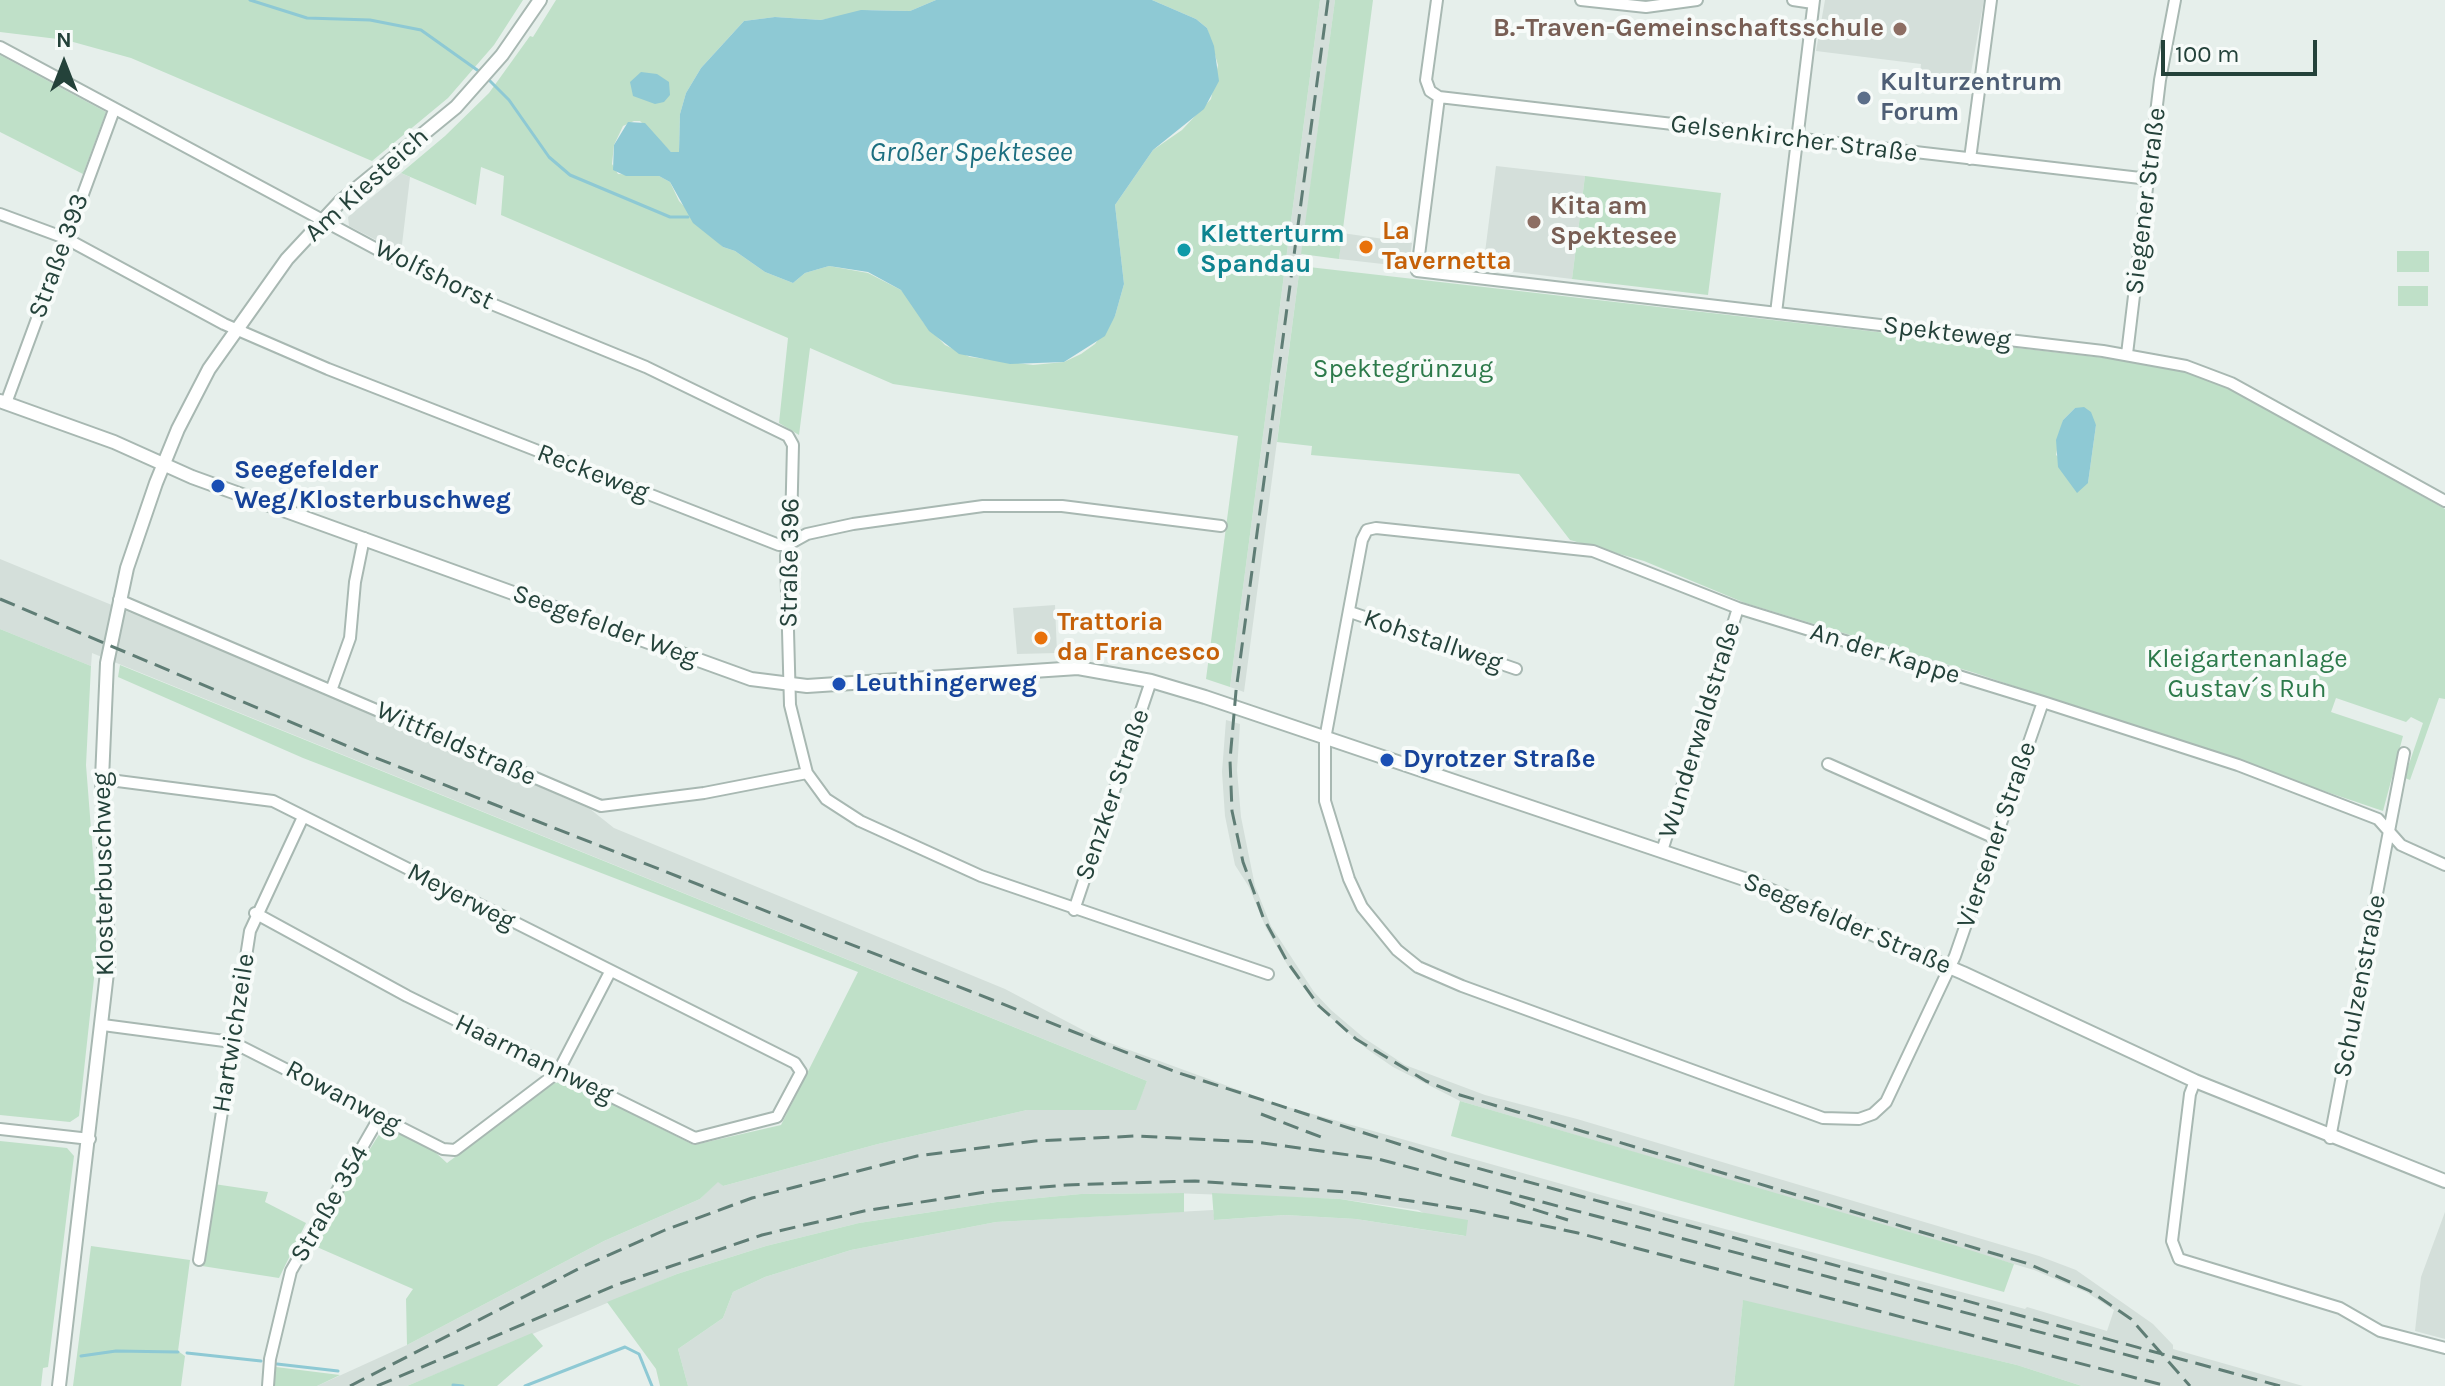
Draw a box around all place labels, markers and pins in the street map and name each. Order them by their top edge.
place label: B.-Traven-Gemeinschaftsschule [1493,13,1884,45]
marker: B.-Traven-Gemeinschaftsschule [1891,20,1909,38]
place label: Kulturzentrum Forum [1880,67,2062,128]
marker: Kulturzentrum Forum [1855,89,1873,107]
place label: Kita am Spektesee [1550,191,1677,252]
marker: Kita am Spektesee [1525,213,1543,231]
place label: La Tavernetta [1382,216,1512,278]
place label: Kletterturm Spandau [1200,219,1345,280]
marker: La Tavernetta [1357,238,1375,256]
marker: Kletterturm Spandau [1175,241,1193,259]
place label: Seegefelder Weg/Klosterbuschweg [234,455,511,516]
marker: Seegefelder Weg/Klosterbuschweg [209,477,227,495]
place label: Trattoria da Francesco [1057,607,1220,668]
marker: Trattoria da Francesco [1032,629,1050,647]
place label: Leuthingerweg [855,668,1037,700]
marker: Leuthingerweg [830,675,848,693]
place label: Dyrotzer Straße [1403,744,1595,776]
marker: Dyrotzer Straße [1378,751,1396,769]

